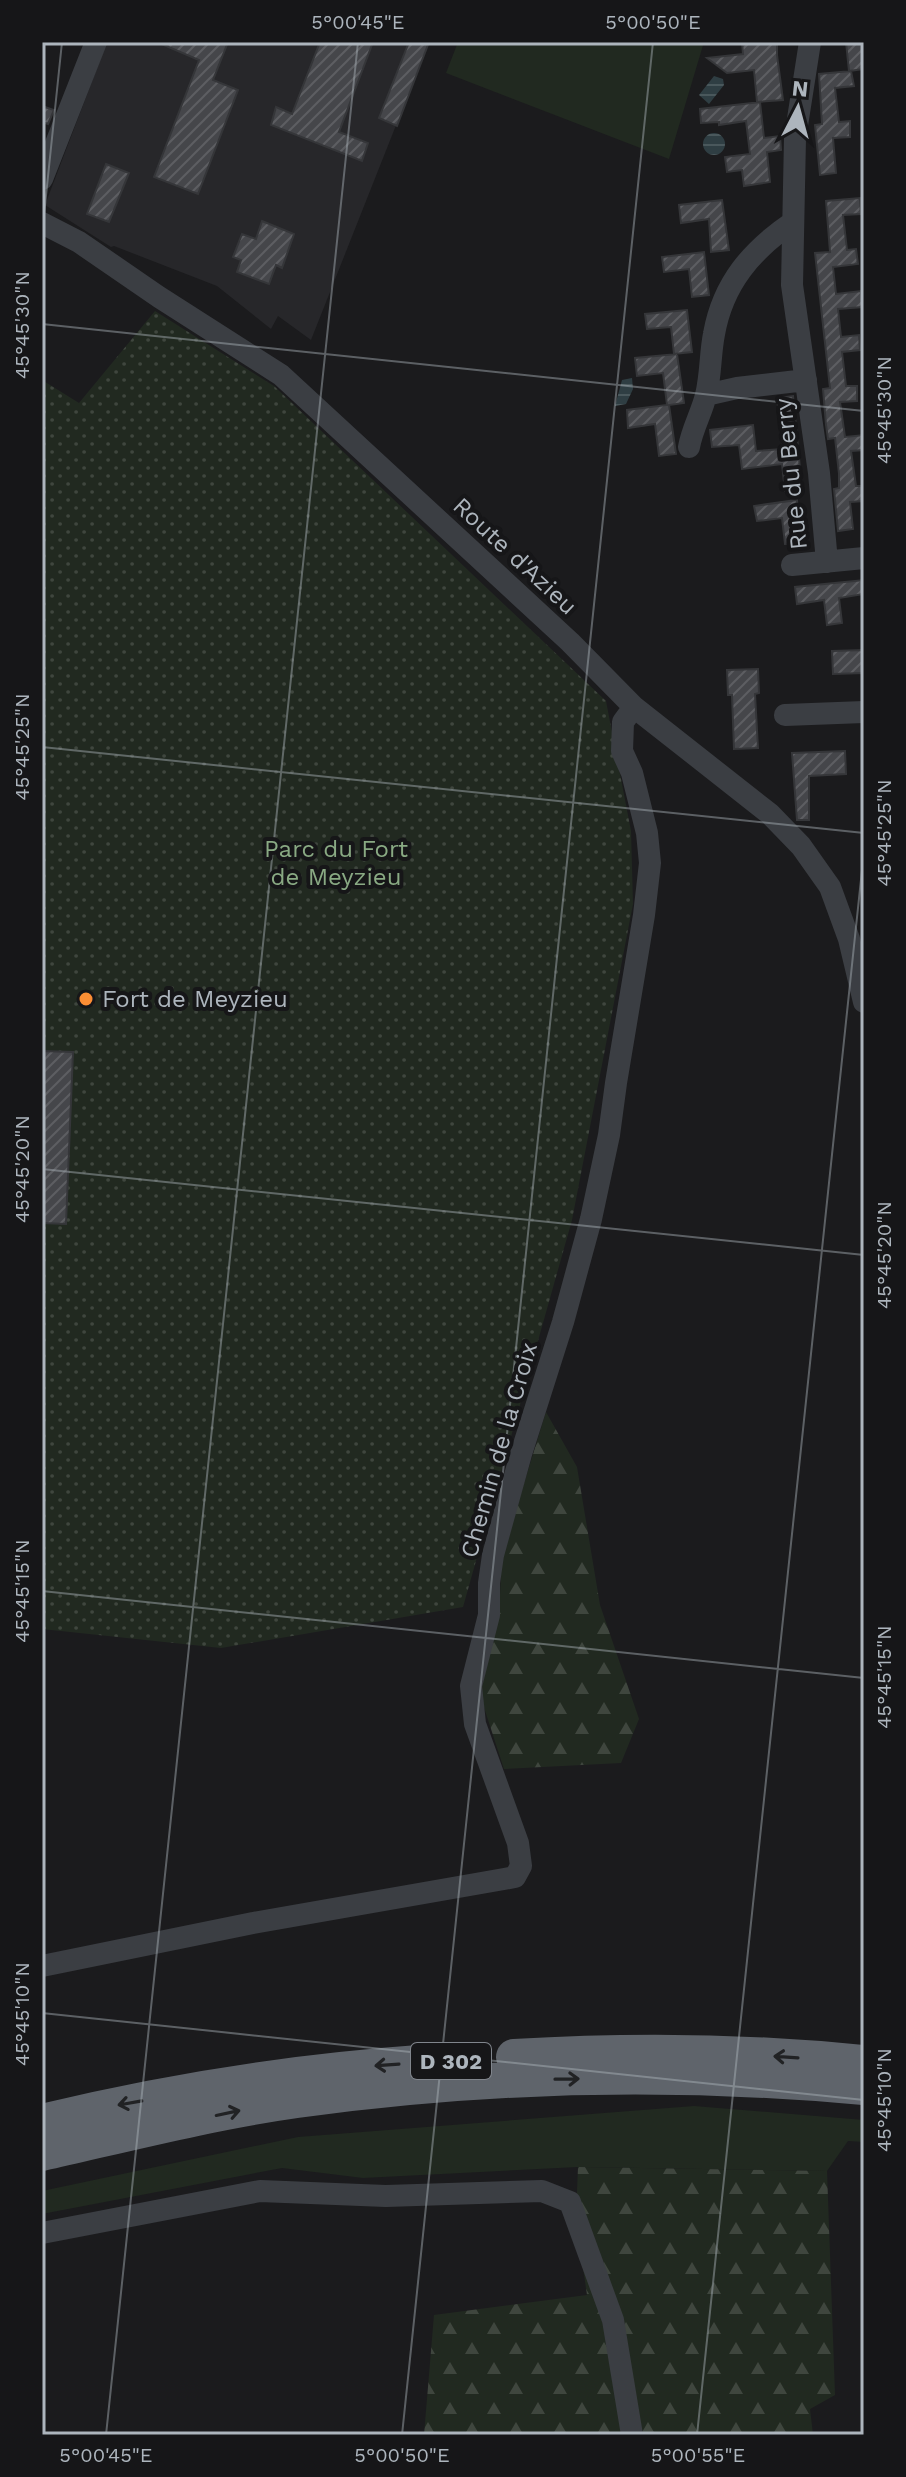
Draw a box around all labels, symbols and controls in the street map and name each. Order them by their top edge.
text: 5°00'45"E [311,10,405,34]
text: 5°00'50"E [605,10,701,34]
north arrow [758,68,838,148]
text: N [791,75,809,102]
text: 45°45'30"N [10,271,34,379]
text: 45°45'30"N [872,356,896,464]
street label: Rue du Berry [769,396,813,551]
street label: Route d'Azieu [447,492,583,620]
text: 45°45'25"N [10,693,34,801]
text: 45°45'25"N [872,779,896,887]
park label: Parc du Fort de Meyzieu [264,835,408,891]
place label: Fort de Meyzieu [102,985,288,1013]
marker: Fort de Meyzieu [77,990,95,1008]
text: 45°45'20"N [10,1115,34,1223]
text: 45°45'20"N [872,1201,896,1309]
street label: Chemin de la Croix [455,1339,543,1561]
text: 45°45'15"N [10,1539,34,1643]
text: 45°45'15"N [872,1625,896,1729]
text: 45°45'10"N [10,1962,34,2066]
road number: D 302 [411,2043,491,2079]
text: 45°45'10"N [872,2048,896,2152]
one-way arrow [773,2049,800,2064]
one-way arrow [374,2058,401,2073]
one-way arrow [553,2072,580,2087]
one-way arrow [117,2096,143,2111]
one-way arrow [214,2105,240,2120]
text: 5°00'45"E [59,2443,153,2467]
text: 5°00'50"E [354,2443,450,2467]
text: 5°00'55"E [651,2443,745,2467]

